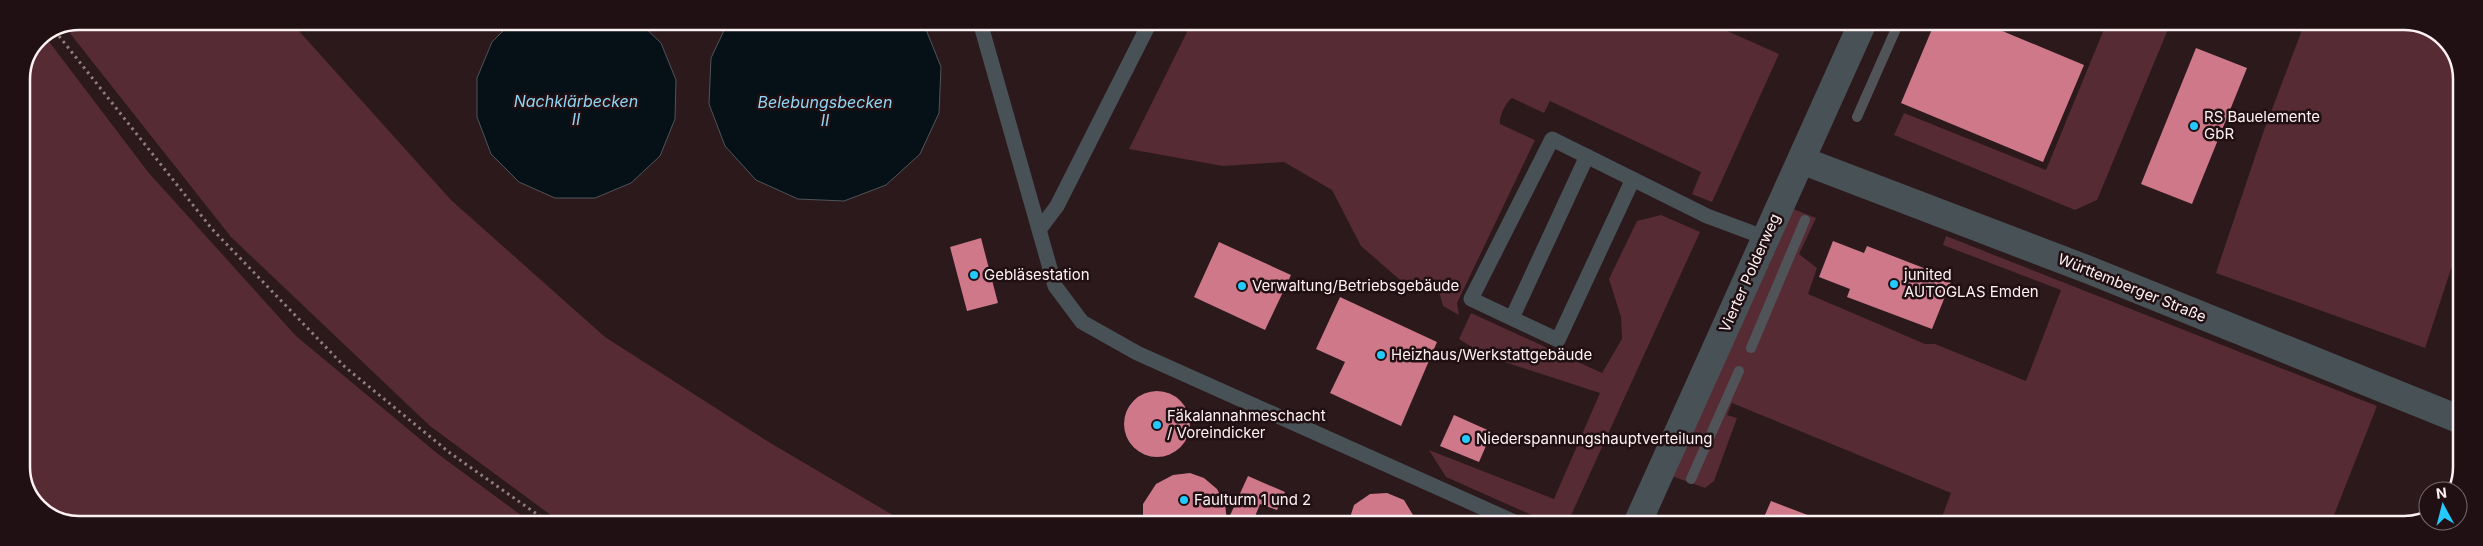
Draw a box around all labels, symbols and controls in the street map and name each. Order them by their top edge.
water label: Nachklärbecken II [514,91,638,129]
water label: Belebungsbecken II [757,92,893,130]
place label: RS Bauelemente GbR [2204,107,2320,143]
marker: RS Bauelemente GbR [2188,120,2200,132]
street label: Vierter Polderweg [1715,211,1784,335]
street label: Württemberger Straße [2055,249,2209,326]
place label: Gebläsestation [984,265,1090,284]
place label: junited AUTOGLAS Emden [1903,265,2039,301]
marker: Gebläsestation [968,269,980,281]
place label: Verwaltung/Betriebsgebäude [1252,276,1459,295]
marker: junited AUTOGLAS Emden [1888,278,1900,290]
marker: Verwaltung/Betriebsgebäude [1236,280,1248,292]
place label: Heizhaus/Werkstattgebäude [1391,345,1592,364]
marker: Heizhaus/Werkstattgebäude [1375,349,1387,361]
place label: Fäkalannahmeschacht / Voreindicker [1167,406,1326,442]
marker: Fäkalannahmeschacht / Voreindicker [1151,419,1163,431]
place label: Niederspannungshauptverteilung [1476,429,1713,448]
marker: Niederspannungshauptverteilung [1460,433,1472,445]
north arrow [2418,481,2468,531]
text: N [2435,484,2448,502]
place label: Faulturm 1 und 2 [1194,490,1311,509]
marker: Faulturm 1 und 2 [1178,494,1190,506]

